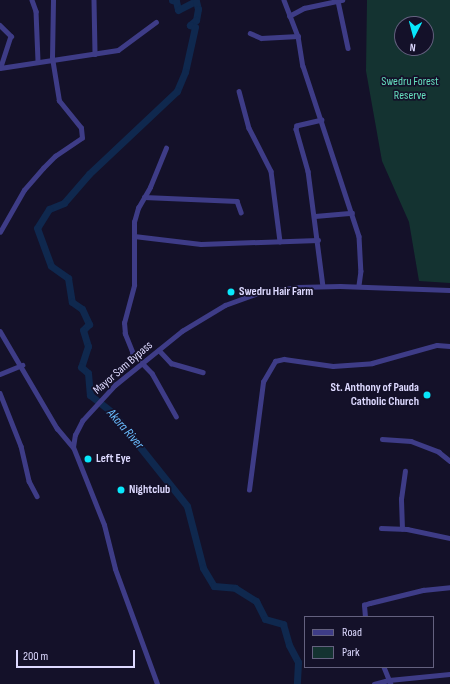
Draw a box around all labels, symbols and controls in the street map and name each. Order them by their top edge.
north arrow [394,16,434,56]
text: N [409,41,416,54]
park label: Swedru Forest Reserve [381,75,439,103]
place label: Swedru Hair Farm [239,285,313,299]
marker: Swedru Hair Farm [226,287,236,297]
street label: Mayor Sam Bypass [90,338,156,398]
place label: St. Anthony of Pauda Catholic Church [331,381,419,409]
marker: St. Anthony of Pauda Catholic Church [422,390,432,400]
water label: Akora River [103,406,147,452]
place label: Left Eye [96,452,131,466]
marker: Left Eye [83,454,93,464]
place label: Nightclub [129,483,170,497]
marker: Nightclub [116,485,126,495]
legend [304,616,434,668]
text: Road [342,625,362,640]
scale bar [18,642,137,668]
text: Park [342,645,360,660]
text: 200 m [23,649,48,664]

